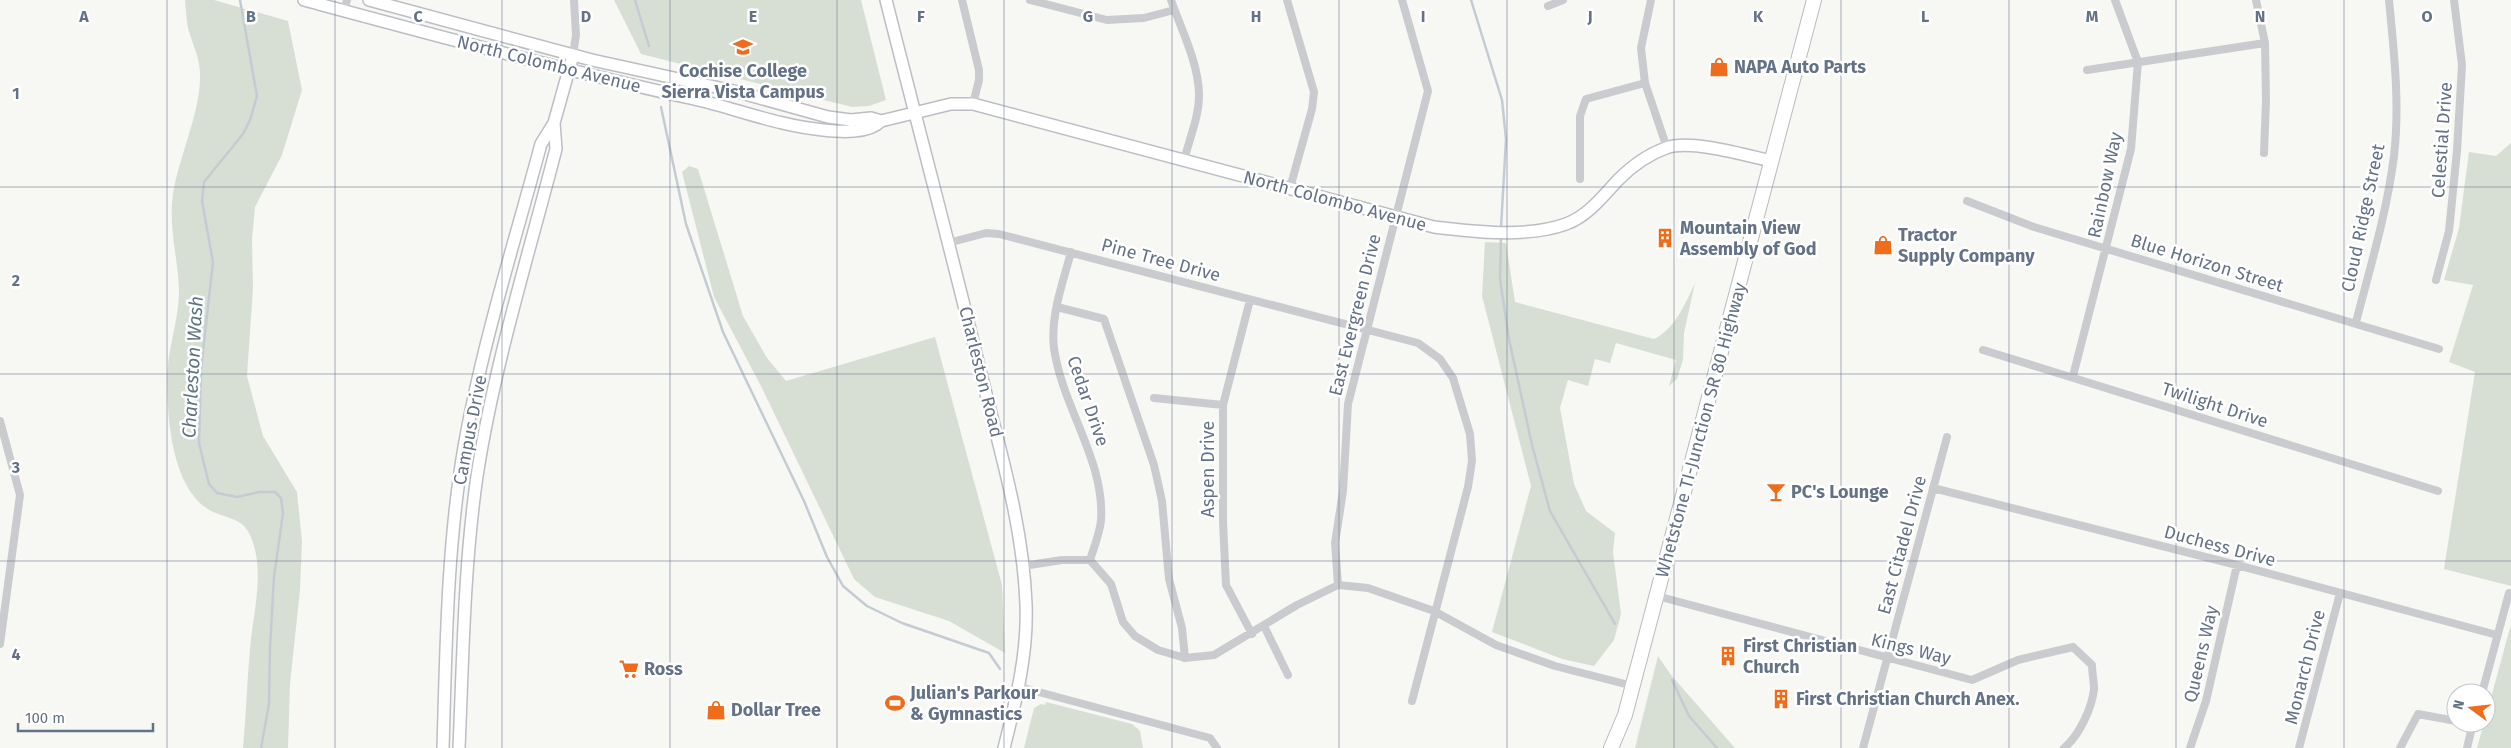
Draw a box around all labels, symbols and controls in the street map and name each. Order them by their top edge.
text: A [78,7,89,26]
text: B [246,7,256,26]
text: C [413,7,423,26]
text: D [581,7,591,26]
text: E [749,7,757,26]
text: F [917,7,925,26]
text: G [1083,7,1093,26]
text: H [1251,7,1261,26]
text: I [1421,7,1425,26]
text: J [1586,7,1593,26]
text: K [1753,7,1764,26]
text: L [1921,7,1929,26]
text: M [2086,7,2099,26]
text: N [2255,7,2265,26]
text: O [2421,7,2433,26]
street label: North Colombo Avenue [455,31,643,97]
school or university icon: Cochise College Sierra Vista Campus [732,36,754,58]
shop icon: NAPA Auto Parts [1708,56,1730,78]
place label: NAPA Auto Parts [1734,56,1866,78]
place label: Cochise College Sierra Vista Campus [661,60,825,103]
street label: Celestial Drive [2427,81,2457,199]
text: 1 [12,84,20,103]
street label: Rainbow Way [2083,130,2127,240]
street label: Cloud Ridge Street [2337,141,2390,294]
street label: North Colombo Avenue [1241,166,1429,236]
place label: Mountain View Assembly of God [1679,217,1817,260]
place label: Tractor Supply Company [1898,224,2035,267]
building icon: Mountain View Assembly of God [1654,227,1676,249]
street label: Blue Horizon Street [2128,229,2286,297]
street label: East Evergreen Drive [1324,232,1386,398]
street label: Pine Tree Drive [1099,234,1223,286]
shop icon: Tractor Supply Company [1872,234,1894,256]
text: 2 [12,271,20,290]
street label: Whetstone TI-Junction SR 80 Highway [1651,280,1751,580]
water label: Charleston Wash [177,295,208,439]
street label: Charleston Road [954,304,1008,440]
street label: Cedar Drive [1062,353,1114,449]
street label: Campus Drive [449,373,491,487]
street label: Twilight Drive [2159,377,2271,433]
street label: Aspen Drive [1197,421,1219,517]
text: 3 [11,458,20,477]
street label: East Citadel Drive [1873,473,1931,617]
bar icon: PC's Lounge [1765,481,1787,503]
place label: PC's Lounge [1791,481,1889,503]
street label: Duchess Drive [2162,521,2278,571]
street label: Queens Way [2179,603,2223,705]
street label: Monarch Drive [2280,607,2330,727]
street label: Kings Way [1869,628,1953,670]
place label: First Christian Church [1743,635,1857,678]
text: 4 [11,645,21,664]
building icon: First Christian Church [1717,645,1739,667]
supermarket icon: Ross [618,658,640,680]
place label: Ross [644,658,683,680]
place label: Julian's Parkour & Gymnastics [909,682,1039,725]
north arrow [2446,683,2496,733]
building icon: First Christian Church Anex. [1770,688,1792,710]
place label: First Christian Church Anex. [1796,688,2020,710]
sports icon: Julian's Parkour & Gymnastics [884,692,906,714]
text: N [2450,698,2468,711]
shop icon: Dollar Tree [705,699,727,721]
place label: Dollar Tree [731,699,821,721]
scale bar [18,700,152,732]
text: 100 m [25,709,65,727]

